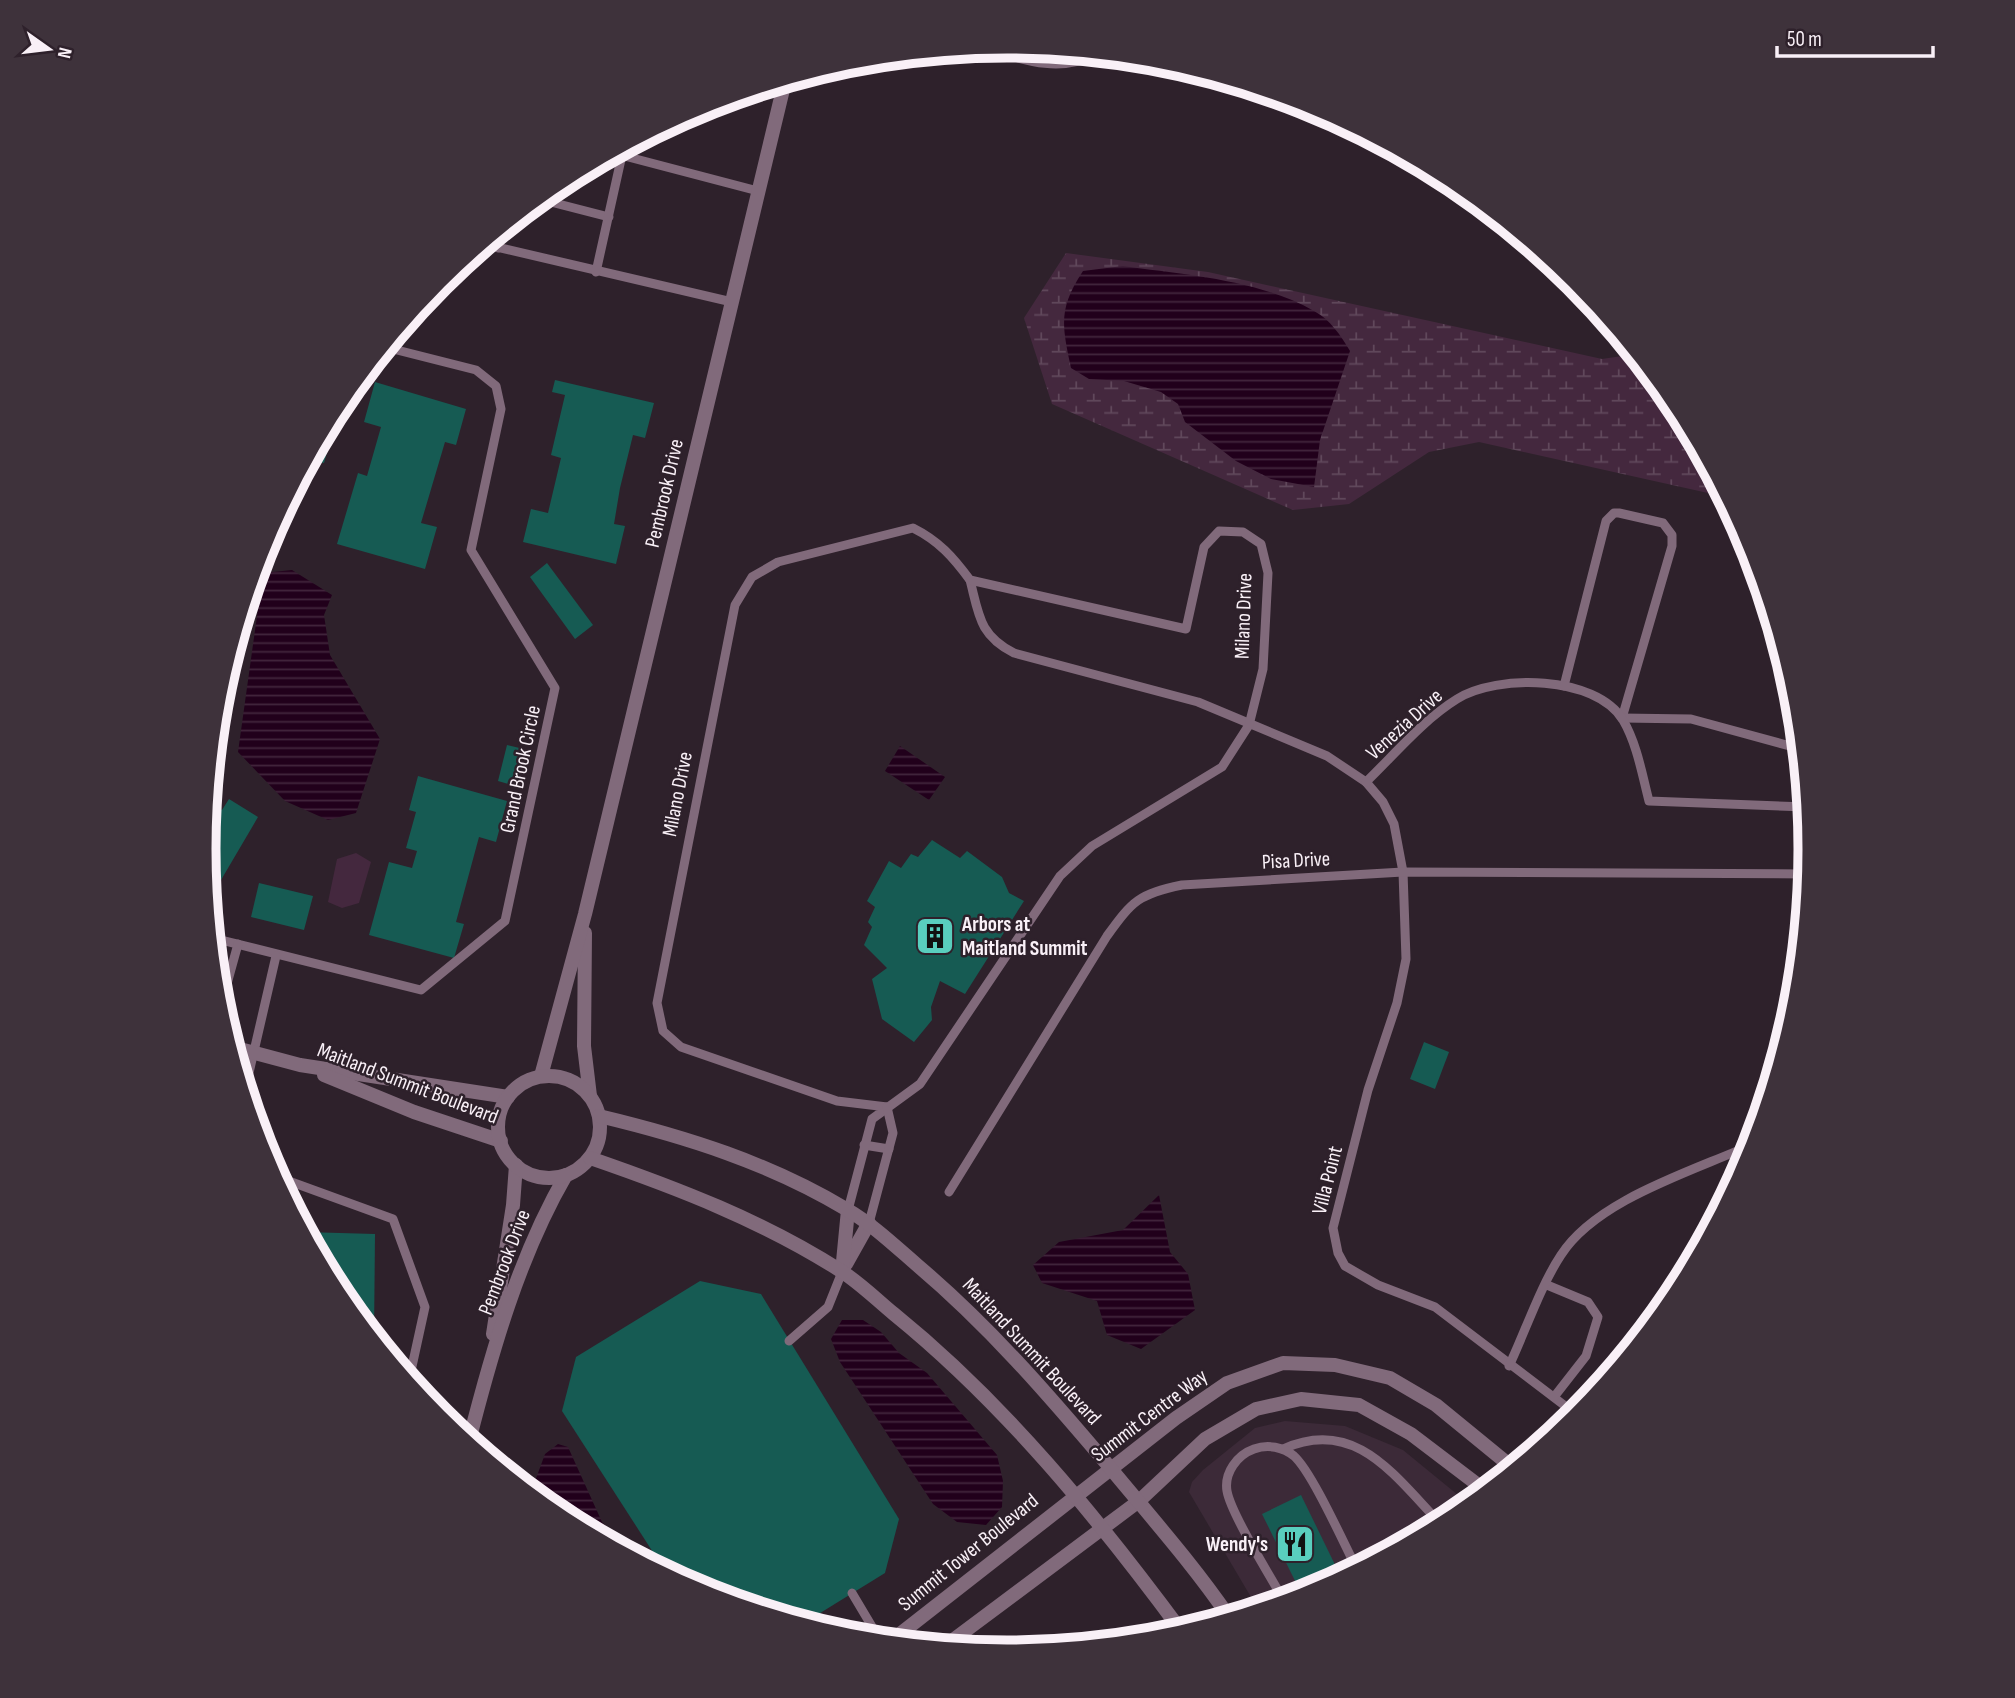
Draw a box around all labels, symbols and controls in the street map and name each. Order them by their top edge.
north arrow [14,14,84,84]
scale bar [1777,14,1933,58]
text: 50 m [1787,27,1822,52]
text: N [52,45,76,60]
street label: Pembrook Drive [640,436,689,550]
street label: Milano Drive [1230,573,1257,659]
street label: Venezia Drive [1361,684,1448,765]
street label: Grand Brook Circle [495,703,546,835]
street label: Milano Drive [657,749,698,839]
street label: Pisa Drive [1261,846,1331,875]
place label: Arbors at Maitland Summit [961,912,1087,961]
building icon: Arbors at Maitland Summit [914,915,956,957]
street label: Maitland Summit Boulevard [314,1037,502,1129]
street label: Villa Point [1307,1143,1348,1217]
street label: Pembrook Drive [473,1206,536,1318]
street label: Maitland Summit Boulevard [957,1273,1106,1430]
street label: Summit Centre Way [1086,1364,1212,1467]
street label: Summit Tower Boulevard [893,1488,1043,1617]
restaurant icon: Wendy's [1274,1523,1316,1565]
place label: Wendy's [1206,1532,1268,1557]

